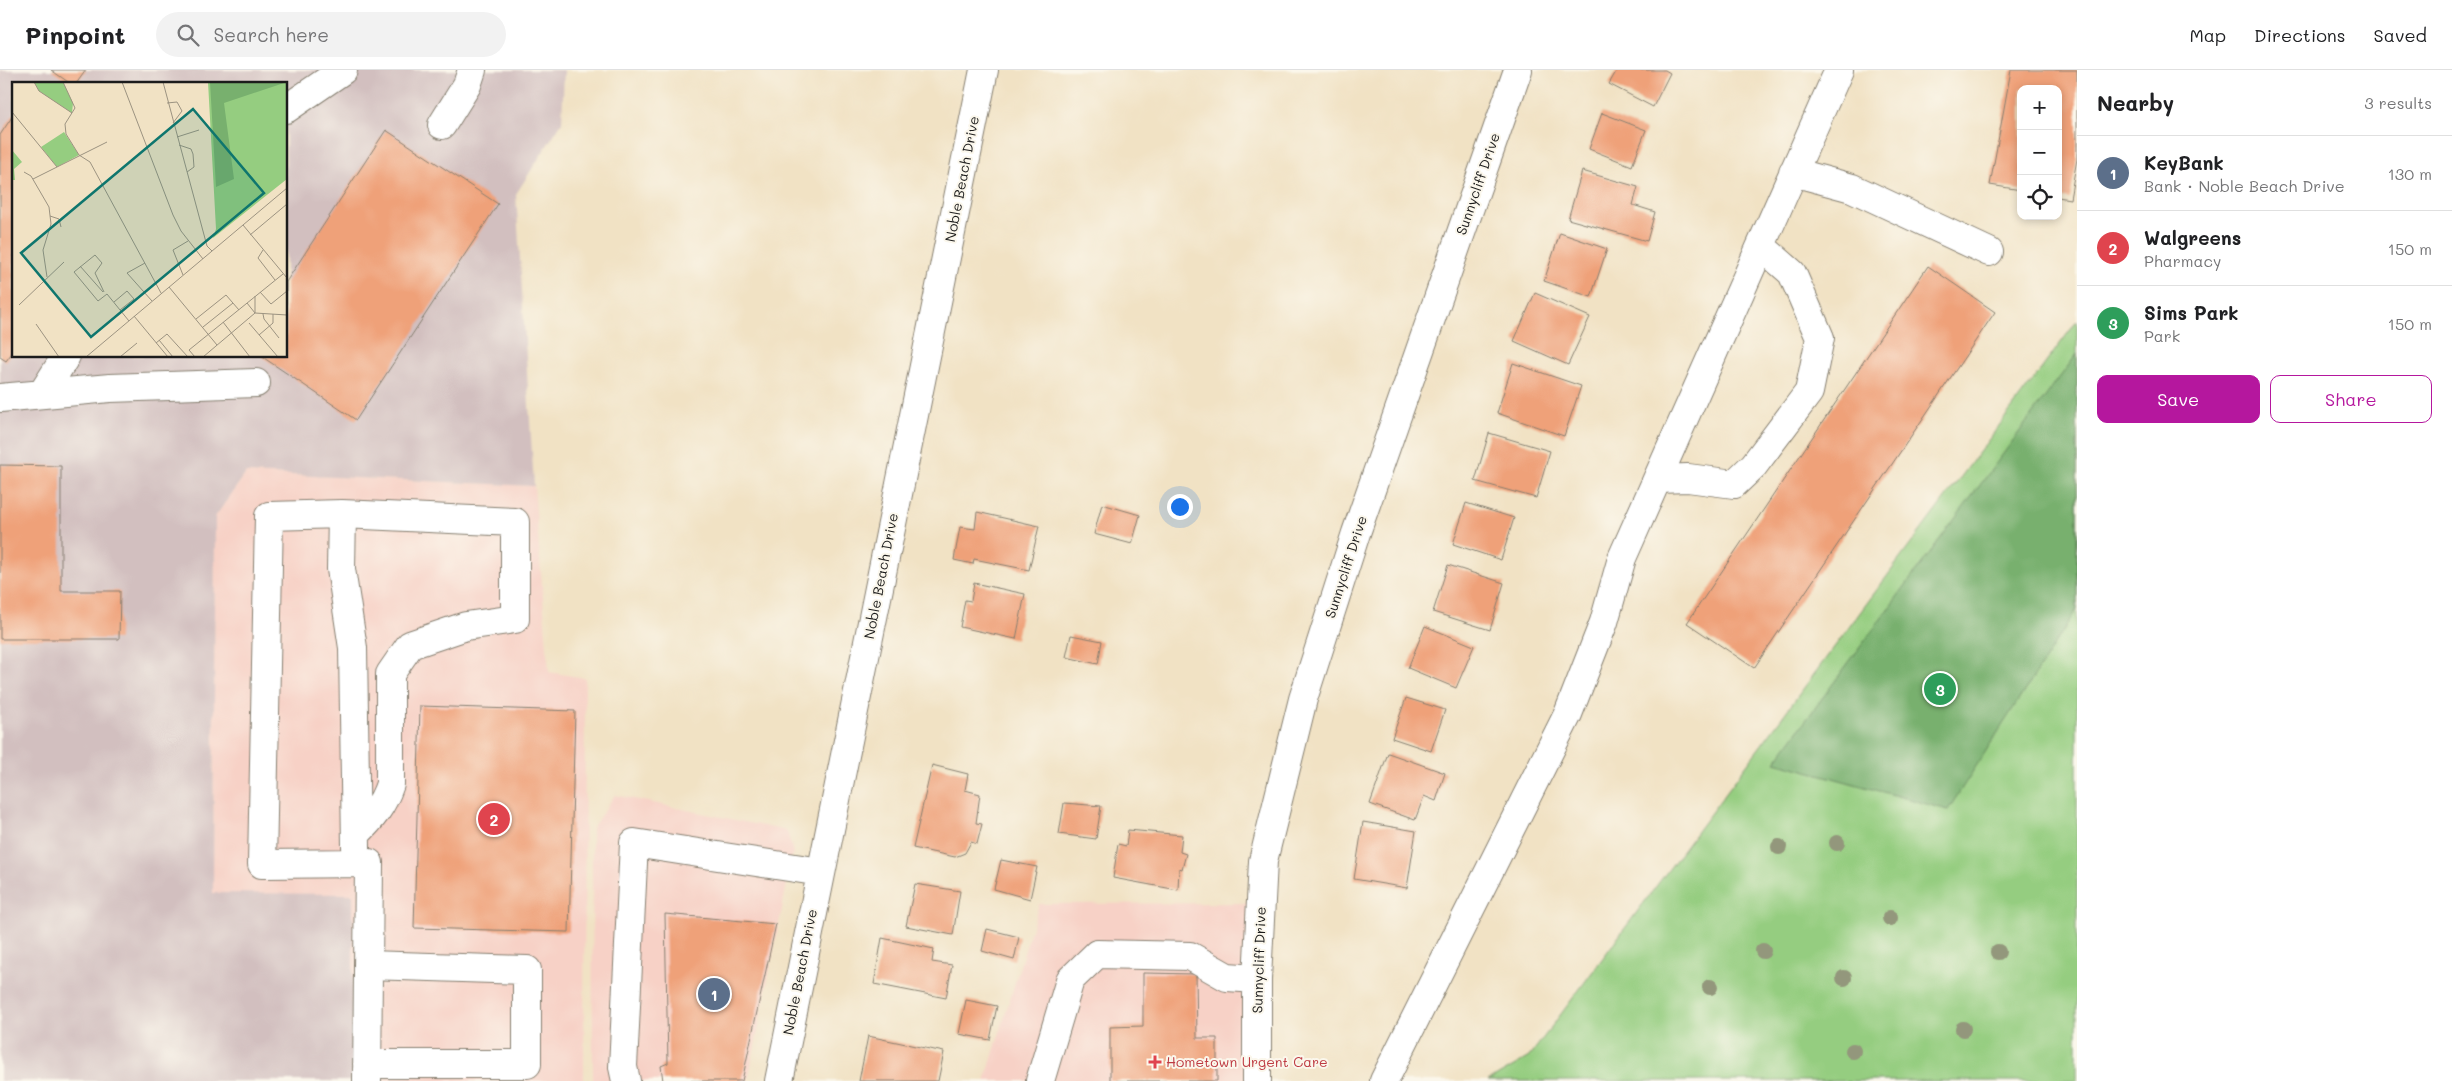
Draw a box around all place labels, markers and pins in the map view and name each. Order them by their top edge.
pin: 3 [1924,670,1956,708]
pin: 2 [478,800,510,838]
pin: 1 [698,975,730,1013]
place label: Hometown Urgent Care [1166,1052,1328,1071]
marker: Hometown Urgent Care [1148,1055,1162,1069]

